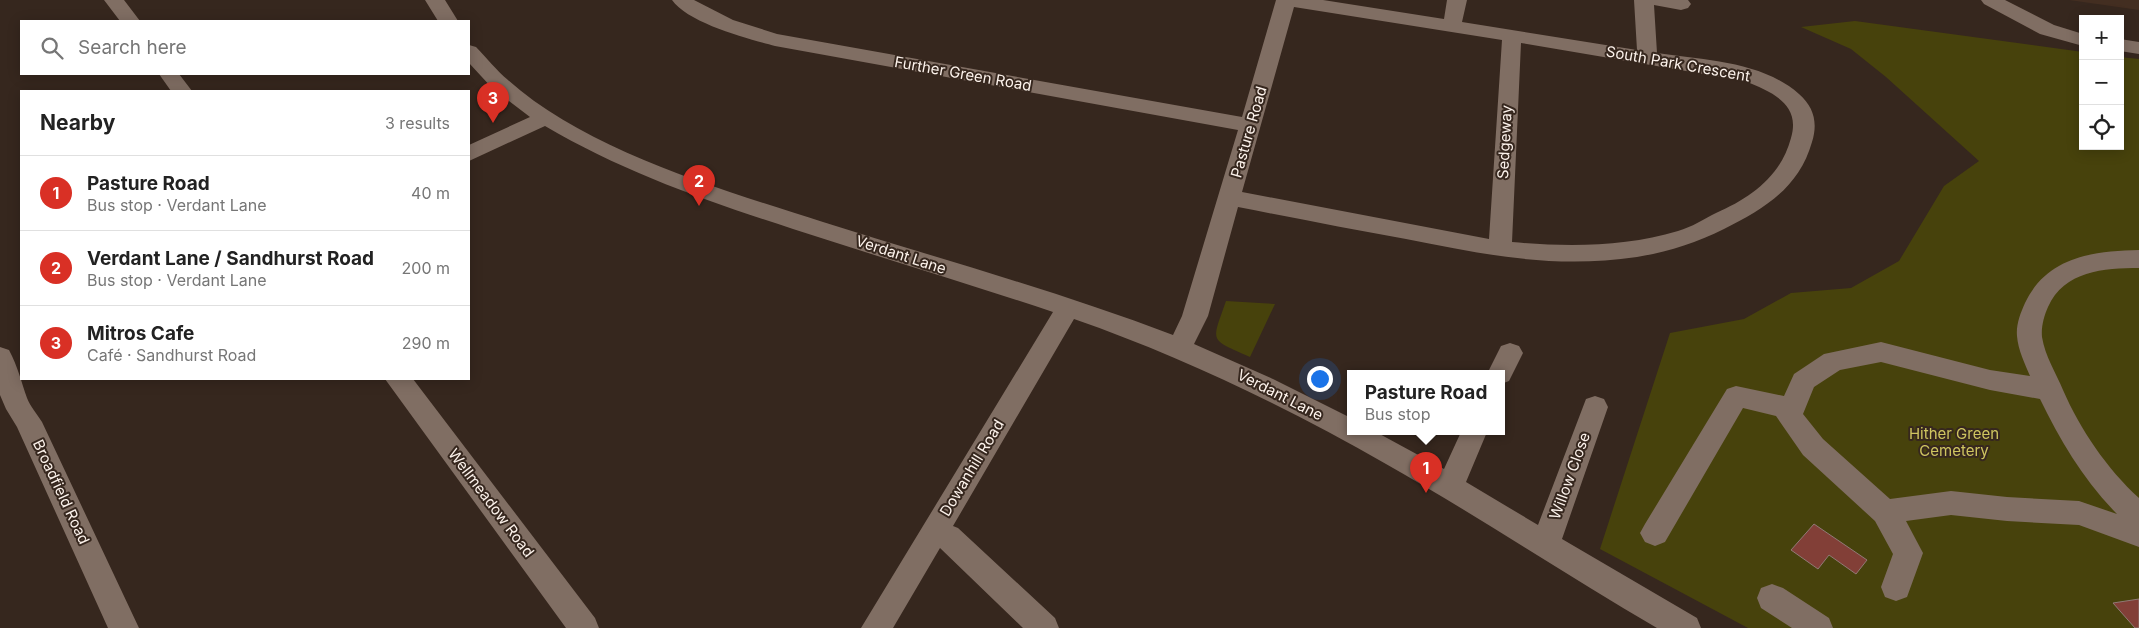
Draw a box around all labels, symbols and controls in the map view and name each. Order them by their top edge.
map controls [2079,15,2124,150]
button: + [2079,15,2124,60]
search box [20,20,470,75]
icon: search [38,34,66,62]
text: Search here [78,36,187,59]
street label: South Park Crescent [1605,41,1752,86]
street label: Further Green Road [893,52,1033,95]
button: − [2079,60,2124,105]
pin: 3 [477,82,509,123]
street label: Pasture Road [1226,84,1271,180]
street label: Sedgeway [1493,104,1516,179]
button: locate [2079,105,2124,150]
text: Nearby [40,110,115,135]
text: 3 results [385,113,450,133]
pin: 2 [683,165,715,206]
text: Pasture Road [87,172,210,195]
text: 1 [53,183,59,203]
text: 40 m [411,183,450,203]
text: Bus stop · Verdant Lane [87,195,267,215]
street label: Verdant Lane [854,231,949,278]
text: Verdant Lane / Sandhurst Road [87,247,374,270]
text: 2 [51,258,61,278]
text: 200 m [402,258,450,278]
text: Bus stop · Verdant Lane [87,270,267,290]
text: Mitros Cafe [87,322,194,345]
text: 3 [51,333,61,353]
text: 290 m [402,333,450,353]
text: Café · Sandhurst Road [87,345,256,365]
street label: Verdant Lane [1234,365,1326,424]
your location [1307,366,1333,392]
popup [1347,370,1505,435]
text: Pasture Road [1365,381,1487,404]
text: Bus stop [1365,404,1430,424]
street label: Dowanhill Road [935,416,1008,519]
park label: Hither Green Cemetery [1909,424,1999,460]
street label: Willow Close [1545,430,1594,522]
street label: Broadfield Road [29,437,94,547]
street label: Wellmeadow Road [444,445,538,561]
pin: 1 [1410,452,1442,493]

